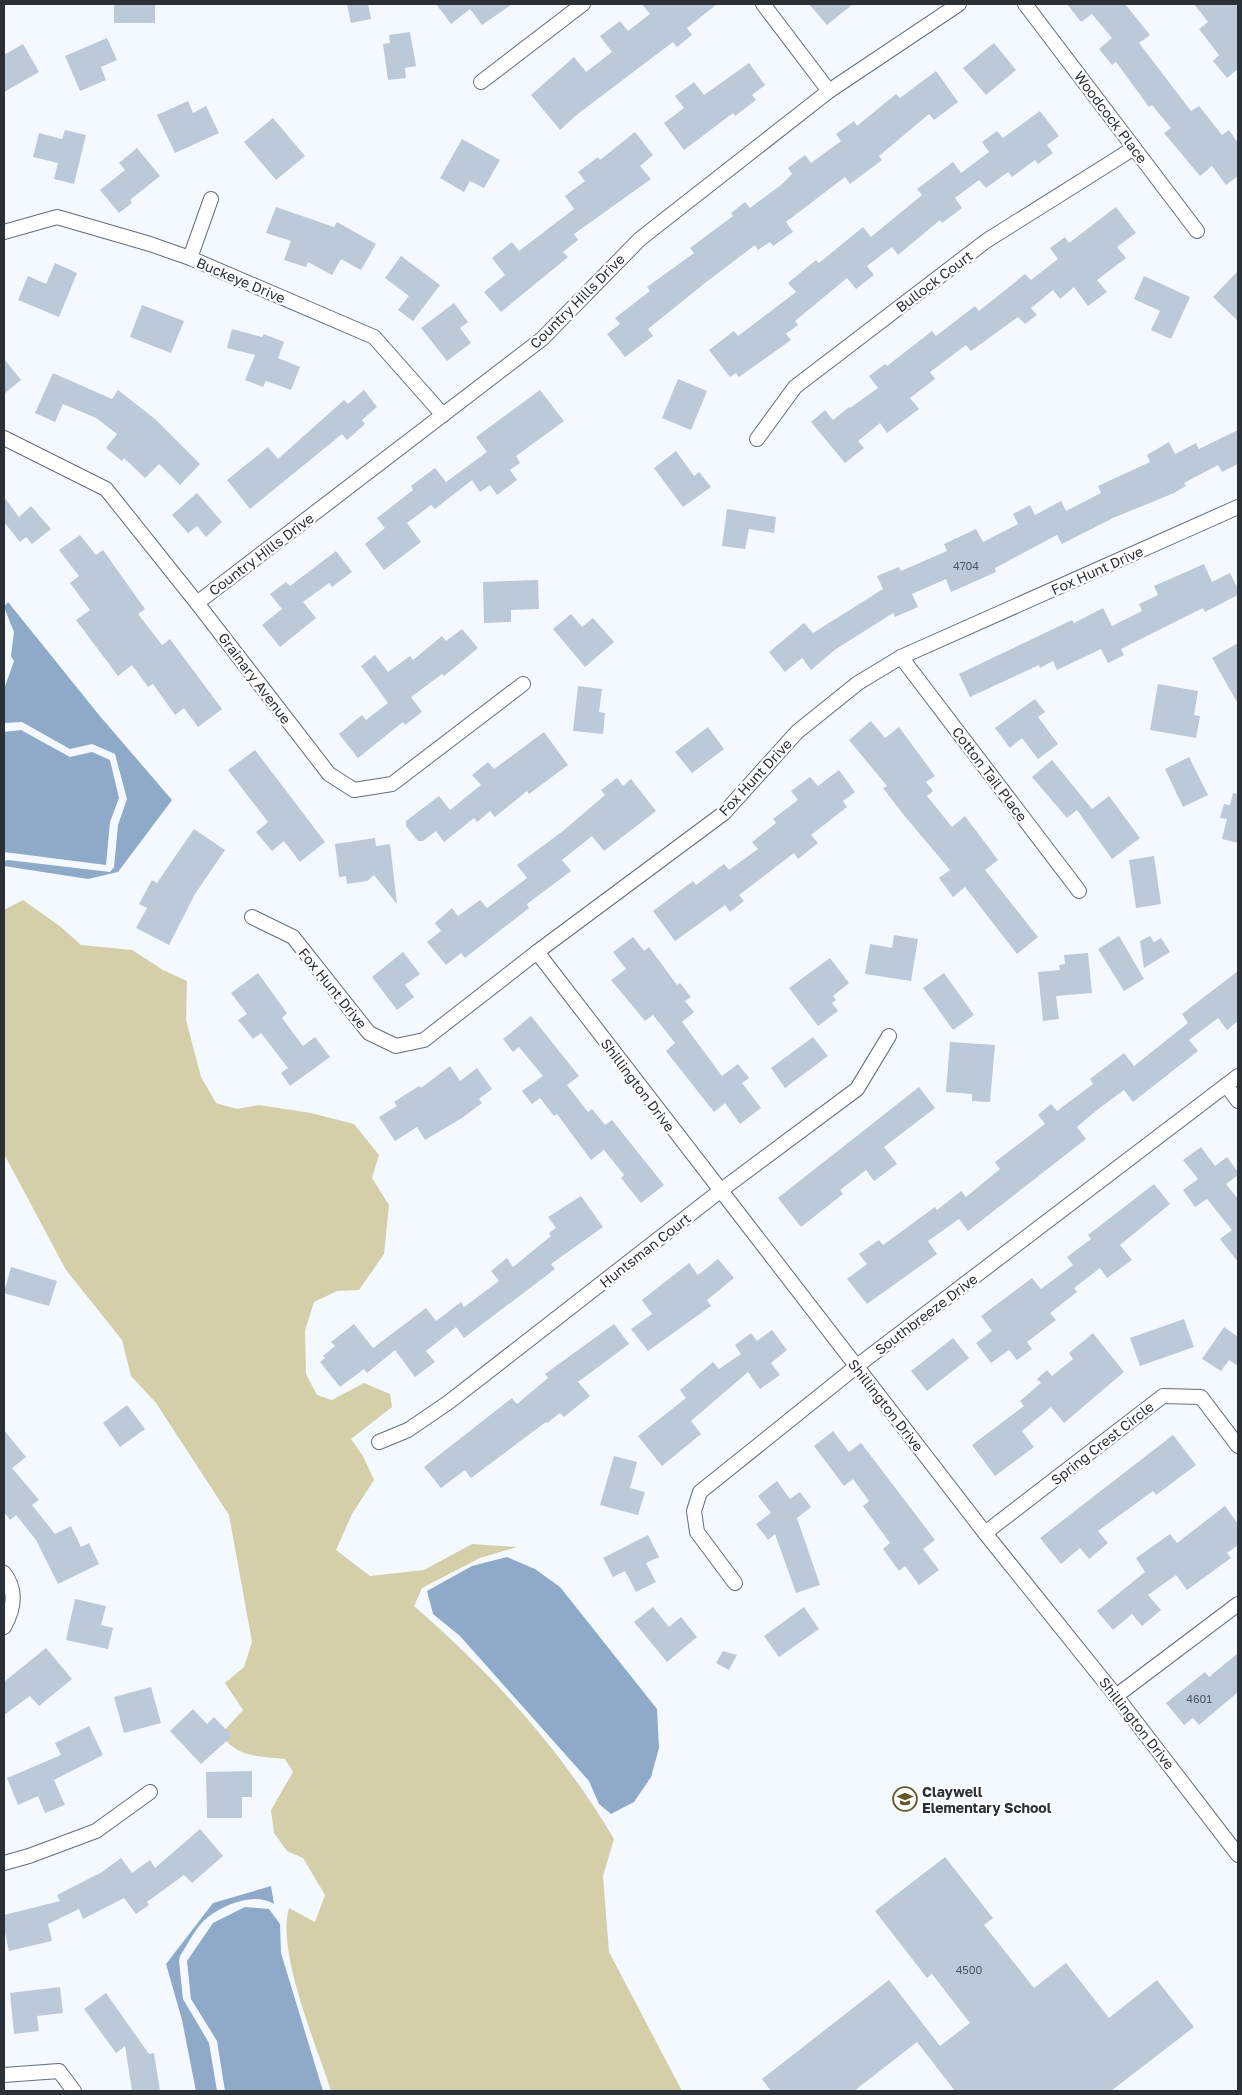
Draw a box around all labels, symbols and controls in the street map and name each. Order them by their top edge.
street label: Woodcock Place [1071,68,1151,166]
street label: Bullock Court [892,247,976,315]
street label: Country Hills Drive [526,250,628,352]
street label: Buckeye Drive [194,254,288,306]
street label: Country Hills Drive [205,509,317,599]
street label: Fox Hunt Drive [1048,542,1146,598]
house number: 4704 [953,559,979,572]
street label: Grainary Avenue [215,629,295,727]
street label: Cotton Tail Place [949,723,1031,825]
street label: Fox Hunt Drive [715,735,795,819]
street label: Fox Hunt Drive [295,944,371,1032]
street label: Shillington Drive [597,1035,679,1135]
street label: Huntsman Court [596,1209,694,1291]
street label: Southbreeze Drive [872,1270,980,1358]
street label: Shillington Drive [845,1356,927,1454]
street label: Spring Crest Circle [1047,1398,1157,1488]
street label: Shillington Drive [1096,1674,1178,1772]
house number: 4601 [1186,1692,1212,1705]
place label: Claywell Elementary School [922,1783,1052,1816]
school or university icon: Claywell Elementary School [892,1786,918,1812]
house number: 4500 [956,1963,983,1976]

